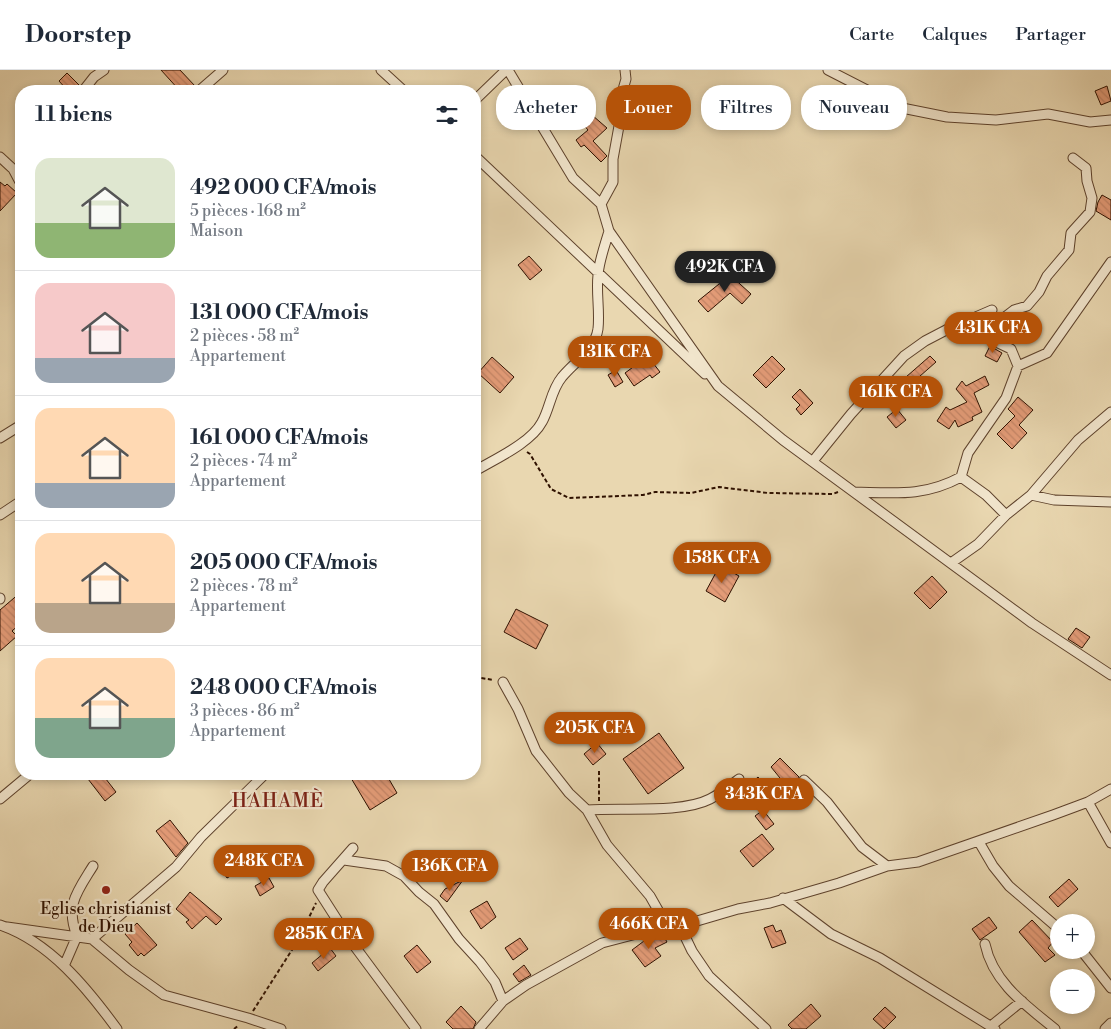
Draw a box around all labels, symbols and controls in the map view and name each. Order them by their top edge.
text: Doorstep [25,20,132,50]
text: Carte [849,23,894,46]
text: Calques [922,23,987,46]
text: Partager [1015,23,1086,46]
chip: Acheter [496,85,596,130]
chip: Louer [606,85,691,130]
chip: Filtres [701,85,791,130]
chip: Nouveau [801,85,907,130]
icon: filters [433,101,461,129]
text: 11 biens [35,102,112,128]
text: 492 000 CFA/mois [190,175,377,201]
icon: home [75,178,135,238]
text: 5 pièces · 168 m² [190,201,306,221]
text: Maison [190,221,243,241]
pin: 492K CFA [673,250,777,293]
text: 492K CFA [686,257,764,277]
text: 131 000 CFA/mois [190,300,369,326]
icon: home [75,303,135,363]
pin: 431K CFA [941,312,1045,354]
text: 431K CFA [955,318,1031,338]
text: 2 pièces · 58 m² [190,326,299,346]
pin: 131K CFA [563,336,667,378]
text: 131K CFA [579,342,651,362]
text: Appartement [190,346,286,366]
pin: 161K CFA [844,376,948,418]
text: 161K CFA [860,382,932,402]
text: 161 000 CFA/mois [190,425,368,451]
icon: home [75,428,135,488]
text: 2 pièces · 74 m² [190,451,297,471]
text: Appartement [190,471,286,491]
pin: 158K CFA [670,542,774,584]
text: 158K CFA [684,548,760,568]
text: 205 000 CFA/mois [190,550,378,576]
icon: home [75,553,135,613]
text: 2 pièces · 78 m² [190,576,298,596]
text: Appartement [190,596,286,616]
text: 248 000 CFA/mois [190,675,377,701]
icon: home [75,678,135,738]
text: 3 pièces · 86 m² [190,701,300,721]
pin: 205K CFA [543,712,647,754]
text: 205K CFA [555,718,635,738]
text: Appartement [190,721,286,741]
pin: 343K CFA [712,778,816,820]
text: 343K CFA [725,784,803,804]
district label: HAHAMÈ [232,788,324,813]
pin: 248K CFA [212,844,316,887]
pin: 136K CFA [398,850,502,892]
text: 248K CFA [225,851,303,871]
text: 136K CFA [412,856,488,876]
marker: Eglise christianist de Dieu [100,884,112,896]
place label: Eglise christianist de Dieu [40,899,172,937]
pin: 466K CFA [597,908,701,950]
text: 466K CFA [610,914,688,934]
map controls [1050,914,1095,1014]
button: + [1050,914,1095,959]
pin: 285K CFA [272,918,376,960]
text: 285K CFA [285,924,363,944]
button: − [1050,969,1095,1014]

